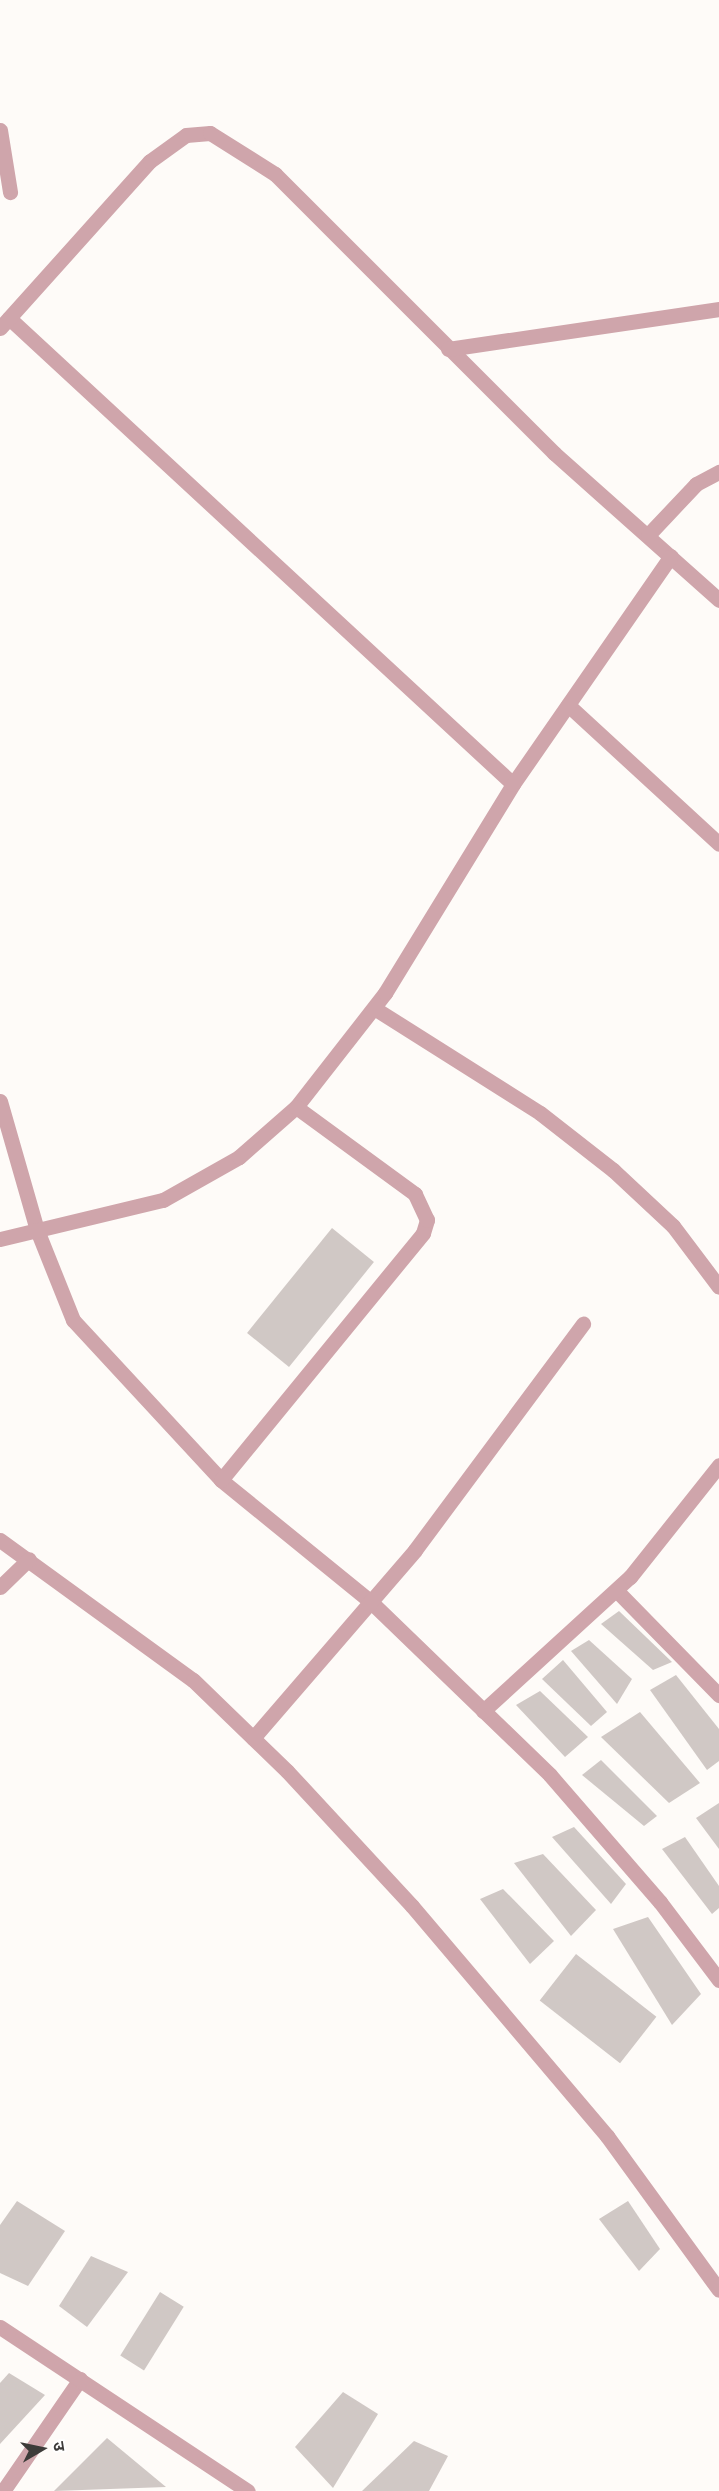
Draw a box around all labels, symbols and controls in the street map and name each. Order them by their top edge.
north arrow [12,2419,72,2479]
text: उ [48,2440,71,2453]

